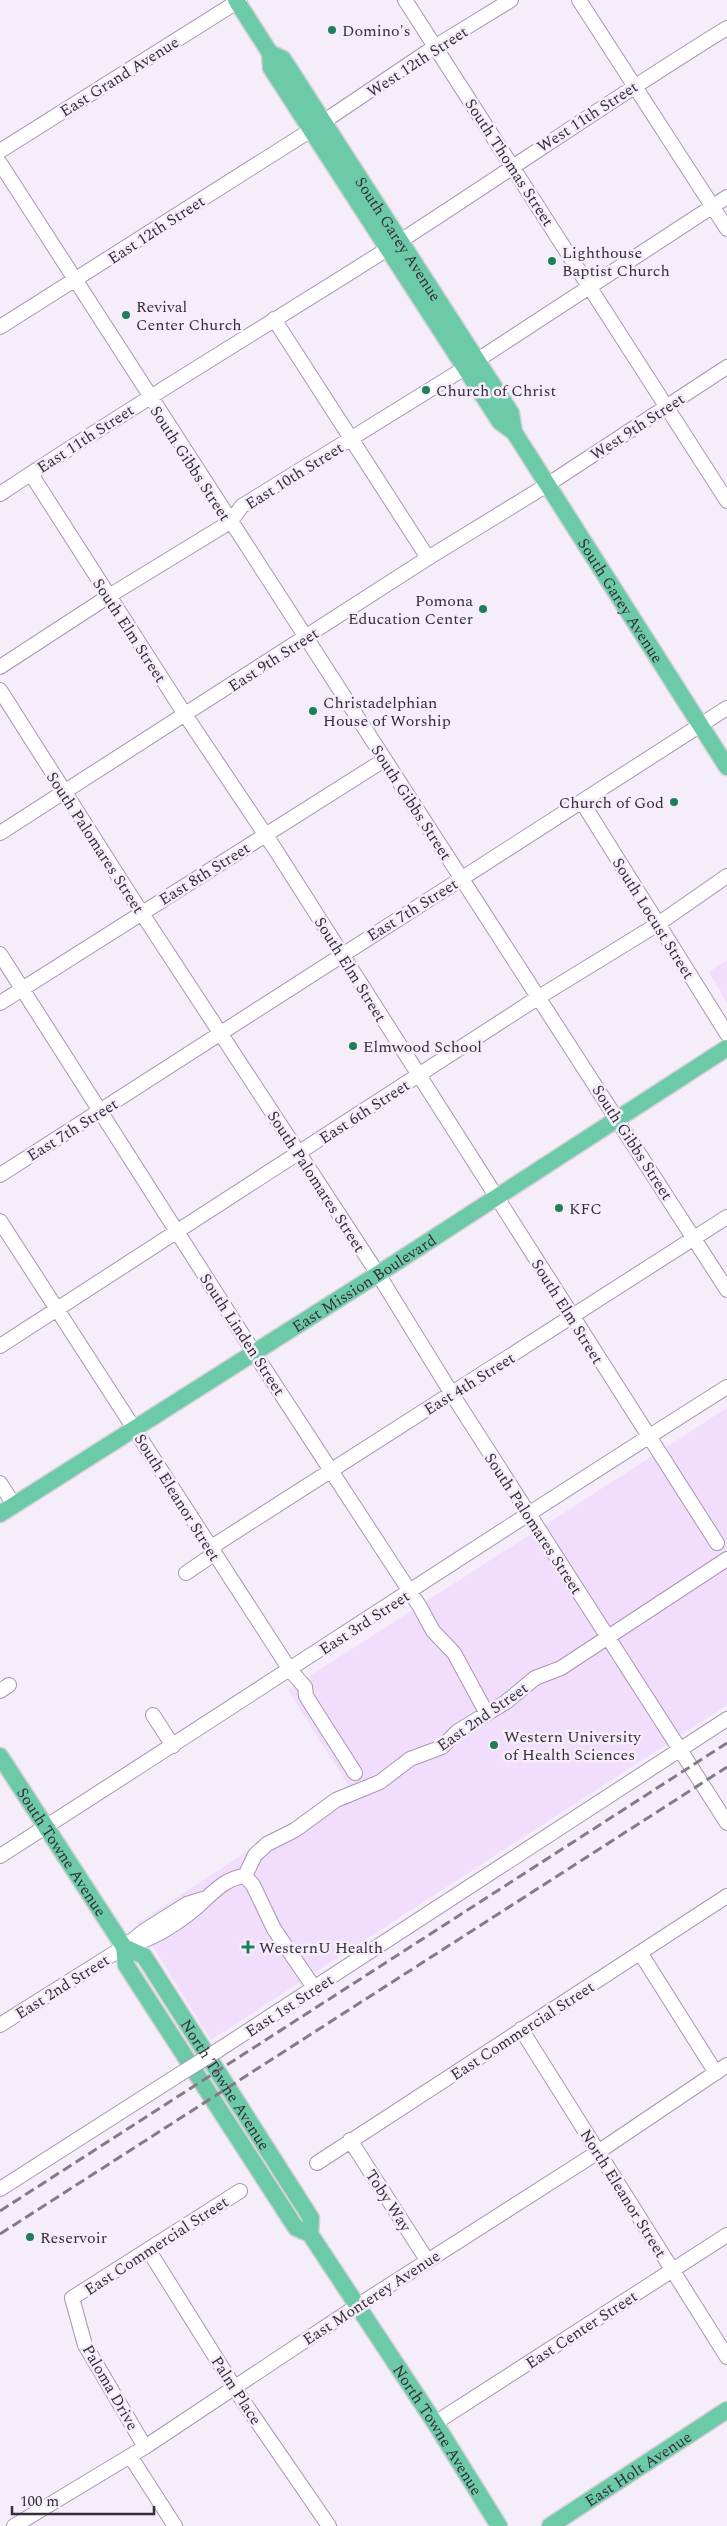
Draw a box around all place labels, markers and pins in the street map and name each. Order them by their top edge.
place label: Domino's [342,19,411,43]
marker: Domino's [326,24,338,36]
place label: Lighthouse Baptist Church [562,241,670,283]
marker: Lighthouse Baptist Church [546,255,558,267]
place label: Revival Center Church [136,295,242,337]
marker: Revival Center Church [120,309,132,321]
place label: Church of Christ [436,379,556,403]
marker: Church of Christ [420,384,432,396]
place label: Pomona Education Center [348,589,473,631]
marker: Pomona Education Center [477,603,489,615]
place label: Christadelphian House of Worship [323,691,451,733]
marker: Christadelphian House of Worship [307,705,319,717]
place label: Church of God [559,791,664,815]
marker: Church of God [668,796,680,808]
place label: Elmwood School [363,1035,482,1059]
marker: Elmwood School [347,1040,359,1052]
place label: KFC [569,1197,602,1221]
marker: KFC [553,1202,565,1214]
place label: Western University of Health Sciences [504,1725,642,1767]
marker: Western University of Health Sciences [488,1739,500,1751]
place label: WesternU Health [259,1936,383,1960]
marker: WesternU Health [241,1940,255,1954]
place label: Reservoir [40,2226,107,2250]
marker: Reservoir [24,2231,36,2243]

